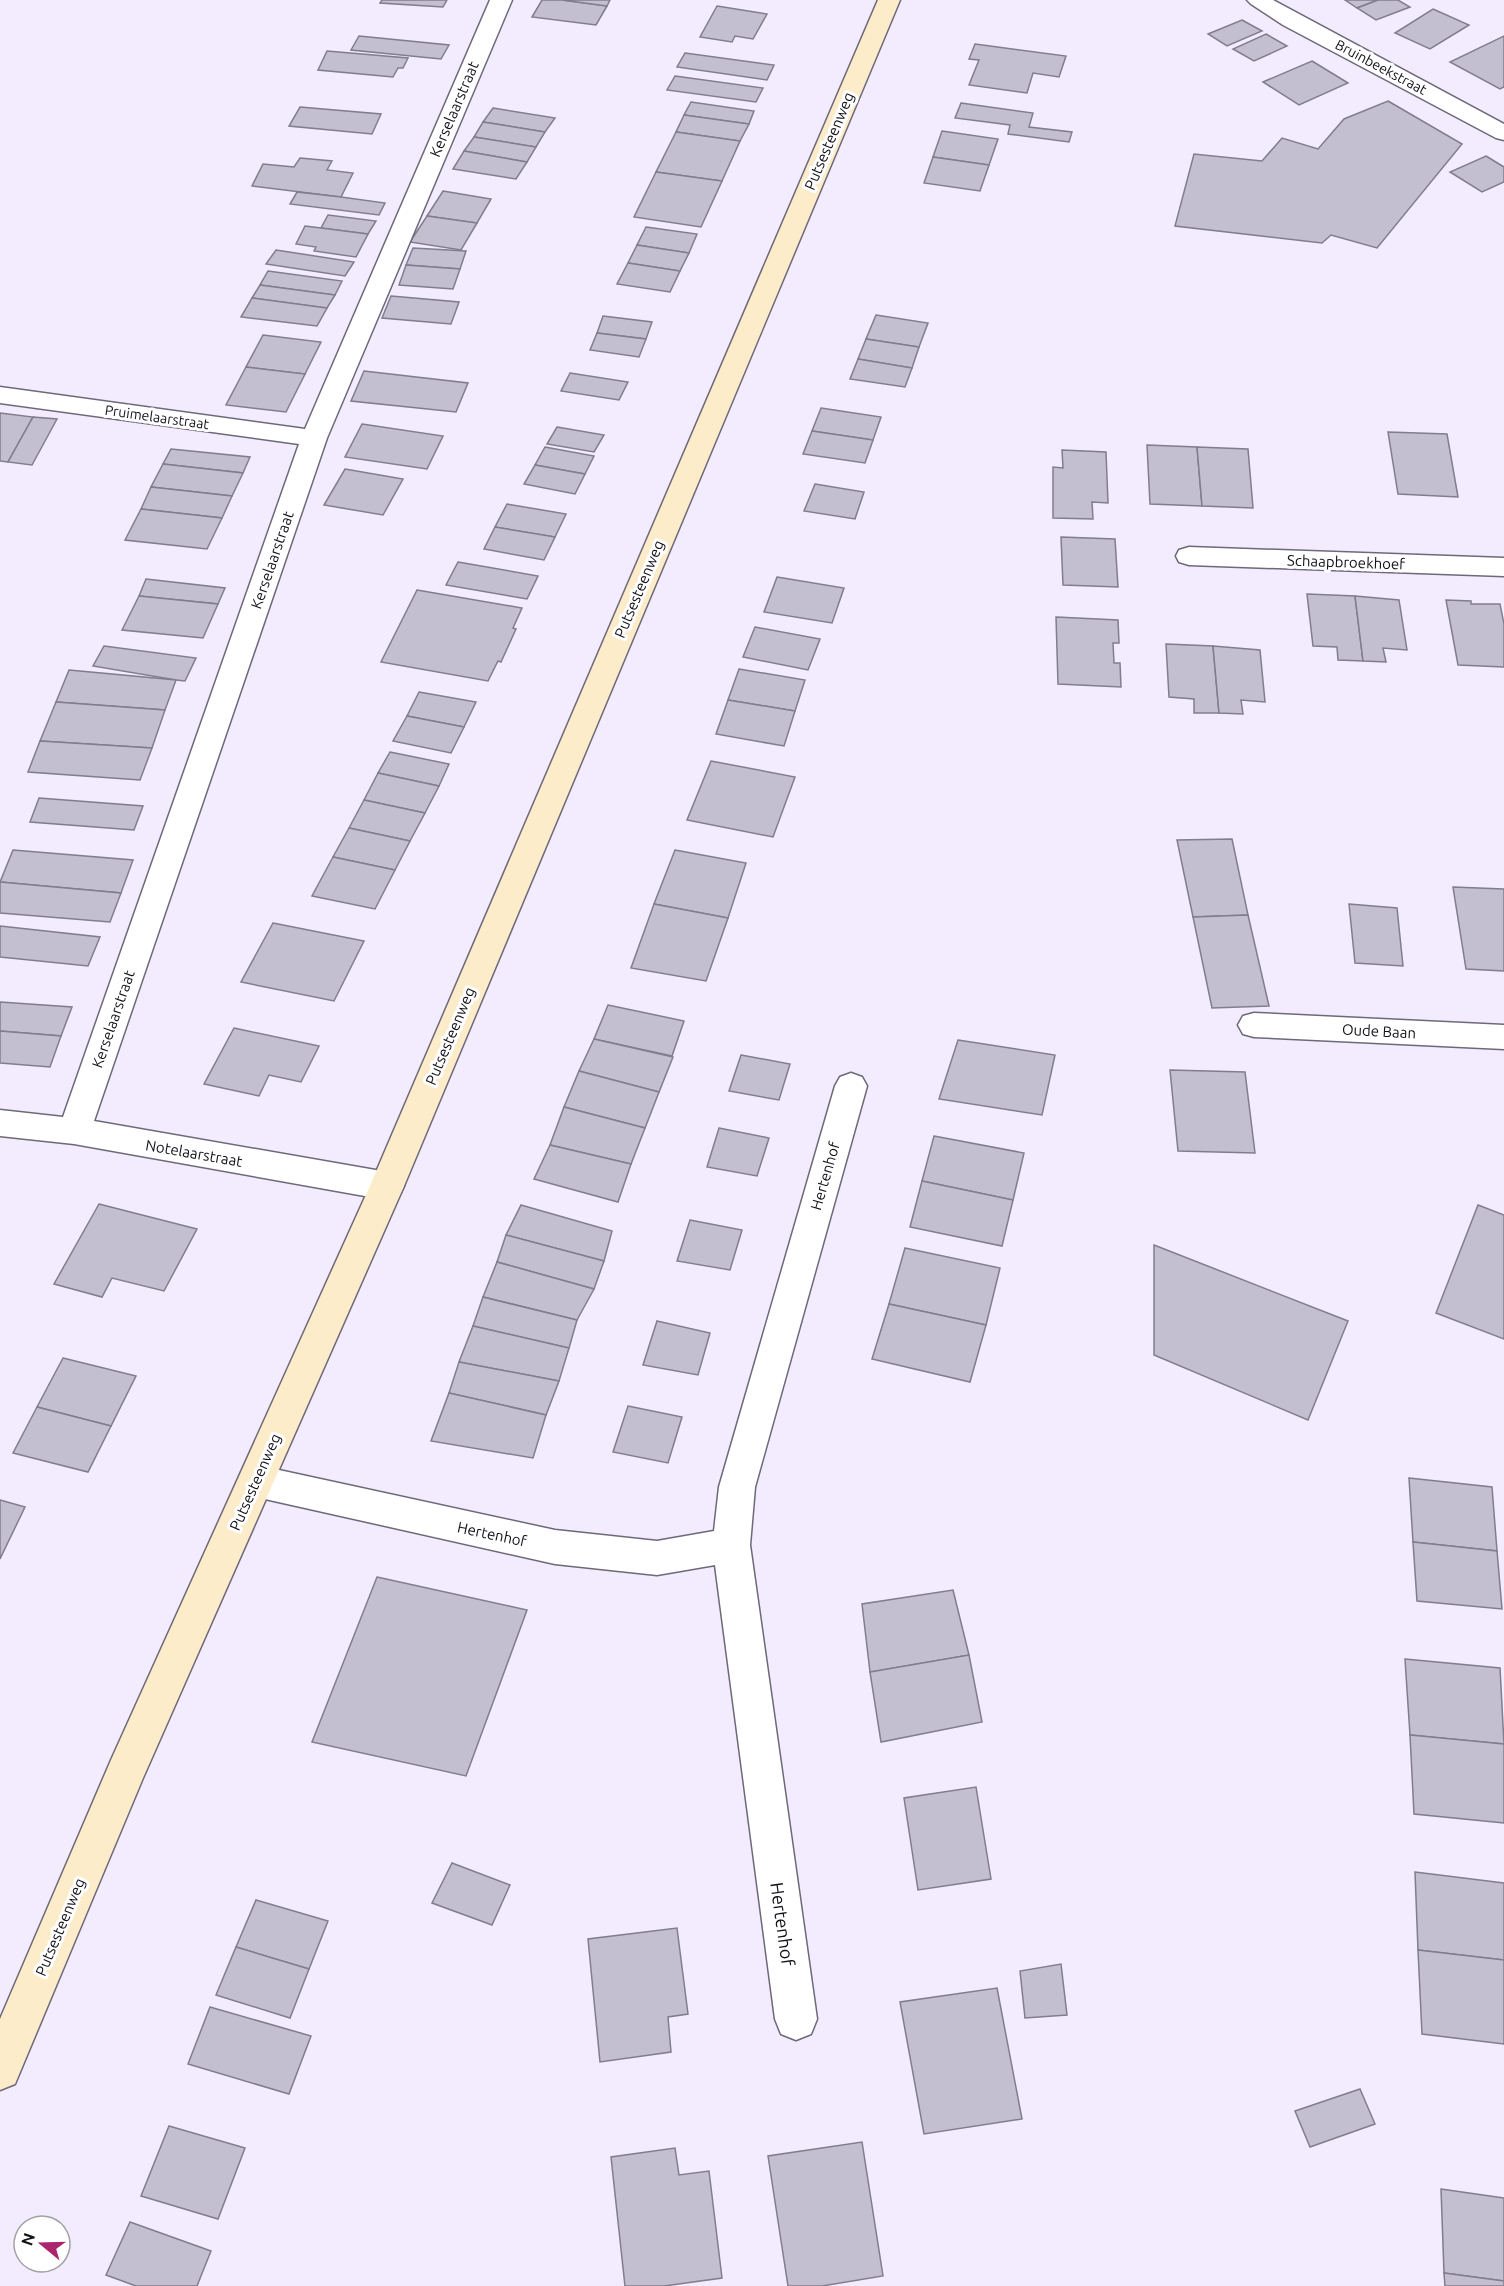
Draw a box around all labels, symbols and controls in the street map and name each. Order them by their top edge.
street label: Bruinbeekstraat [1333,36,1430,98]
street label: Kerselaarstraat [426,59,482,159]
street label: Putsesteenweg [801,90,857,192]
street label: Pruimelaarstraat [104,402,211,432]
street label: Kerselaarstraat [247,509,297,611]
street label: Putsesteenweg [611,538,667,640]
street label: Schaapbroekhoef [1287,551,1406,573]
street label: Kerselaarstraat [88,968,138,1070]
street label: Putsesteenweg [422,985,478,1087]
street label: Oude Baan [1341,1021,1417,1041]
street label: Notelaarstraat [144,1136,244,1170]
street label: Hertenhof [807,1140,843,1212]
street label: Putsesteenweg [226,1431,284,1533]
street label: Hertenhof [456,1518,528,1550]
street label: Putsesteenweg [32,1876,88,1978]
street label: Hertenhof [767,1881,799,1967]
north arrow [12,2214,72,2274]
text: N [17,2231,38,2248]

